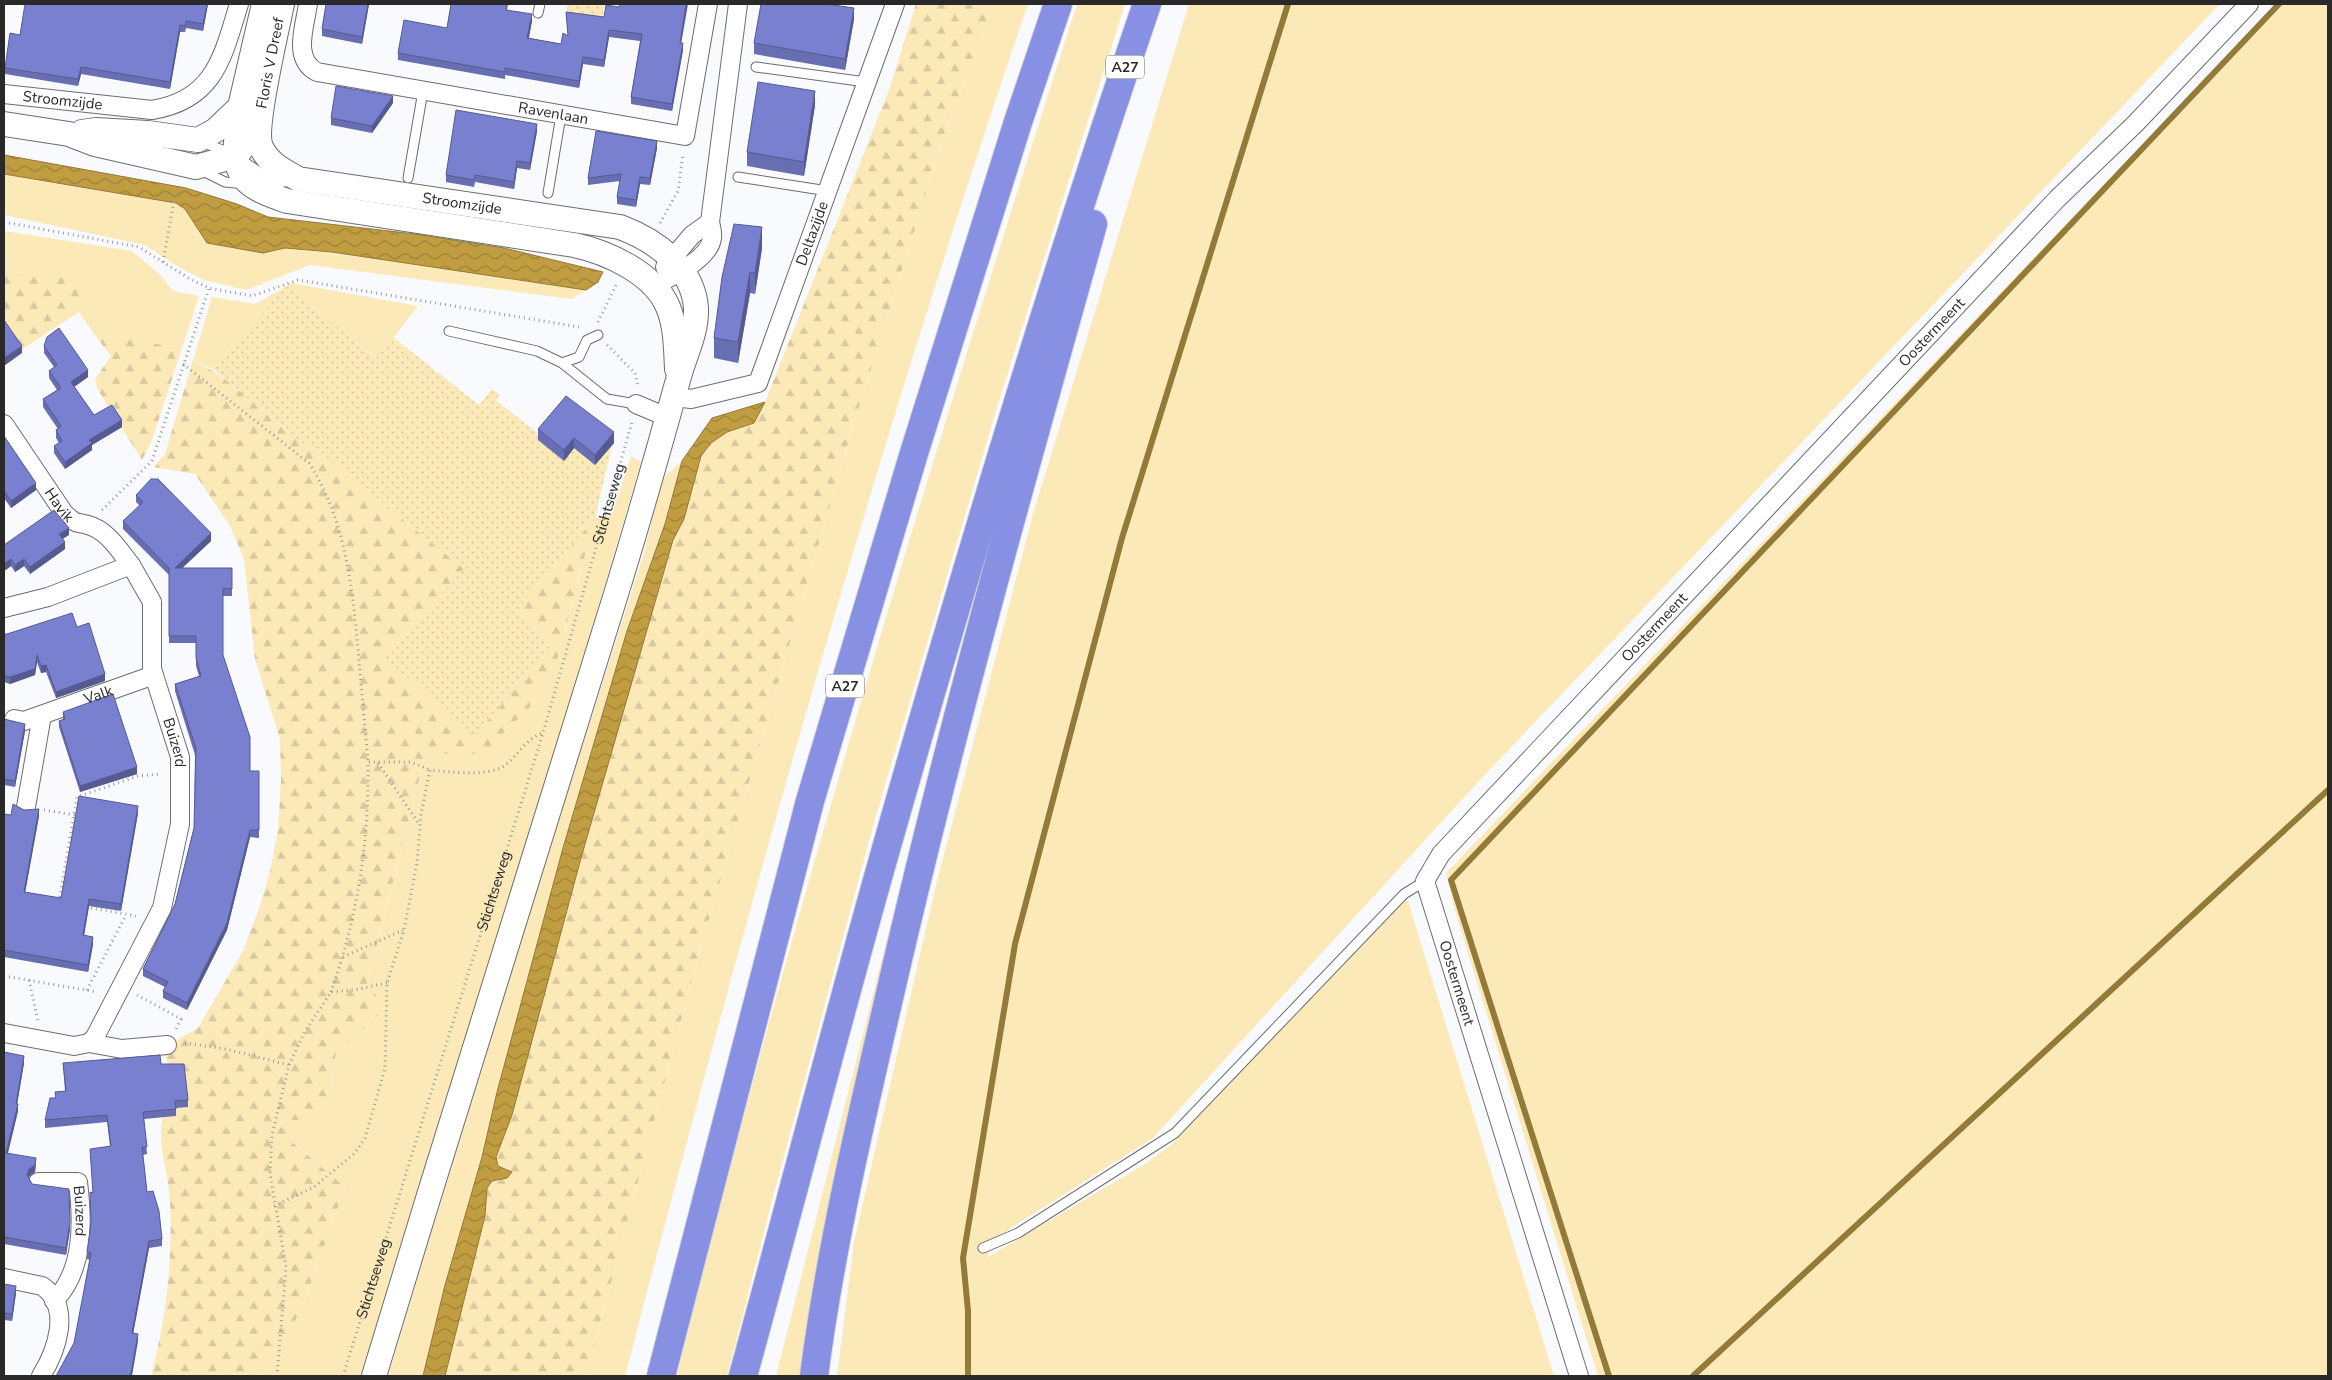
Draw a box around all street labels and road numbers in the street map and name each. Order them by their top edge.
street label: Floris V Dreef [251,15,289,110]
road number: A27 [1106,56,1144,78]
street label: Stroomzijde [22,86,104,115]
street label: Ravenlaan [517,97,590,129]
street label: Stroomzijde [421,188,503,219]
street label: Deltazijde [791,198,833,269]
street label: Oostermeent [1894,293,1970,371]
street label: Stichtseweg [588,461,630,546]
street label: Havik [40,484,78,527]
street label: Oostermeent [1617,588,1692,666]
road number: A27 [826,674,864,698]
street label: Valk [80,680,116,709]
street label: Buizerd [158,715,190,767]
street label: Stichtseweg [472,848,516,934]
street label: Oostermeent [1435,938,1480,1029]
street label: Buizerd [69,1184,91,1237]
street label: Stichtseweg [351,1236,395,1321]

